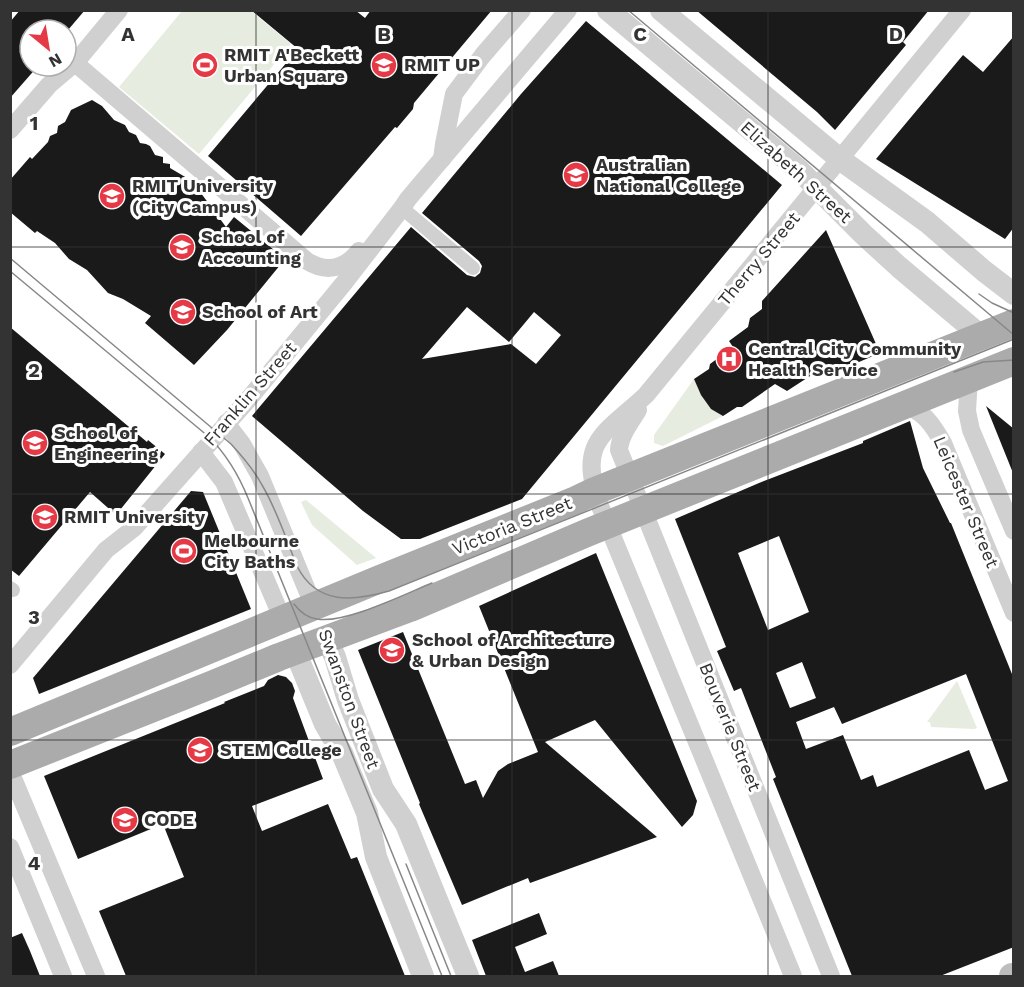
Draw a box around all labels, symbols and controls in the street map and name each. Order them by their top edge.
north arrow [18,18,78,78]
text: A [121,22,135,46]
text: B [377,22,391,46]
text: C [633,22,647,46]
text: D [889,22,903,46]
place label: RMIT A'Beckett Urban Square [224,44,359,86]
text: N [45,49,65,72]
sports icon: RMIT A'Beckett Urban Square [190,50,220,80]
school or university icon: RMIT UP [369,50,399,80]
place label: RMIT UP [404,54,480,75]
text: 1 [30,111,38,135]
street label: Elizabeth Street [737,116,856,227]
place label: Australian National College [596,154,741,196]
school or university icon: Australian National College [561,160,591,190]
place label: RMIT University (City Campus) [132,175,274,217]
school or university icon: RMIT University (City Campus) [97,181,127,211]
street label: Therry Street [713,207,804,310]
place label: School of Accounting [201,226,302,268]
school or university icon: School of Accounting [167,232,197,262]
school or university icon: School of Art [168,297,198,327]
place label: School of Art [202,301,318,322]
street label: Franklin Street [199,337,301,450]
place label: Central City Community Health Service [748,338,962,380]
hospital icon: Central City Community Health Service [714,344,744,374]
text: 2 [28,358,40,382]
place label: School of Engineering [54,422,159,464]
school or university icon: School of Engineering [20,428,50,458]
street label: Leicester Street [929,433,1004,571]
street label: Victoria Street [449,492,575,559]
school or university icon: RMIT University [30,502,60,532]
place label: RMIT University [64,506,206,527]
place label: Melbourne City Baths [204,530,299,572]
sports icon: Melbourne City Baths [169,536,199,566]
text: 3 [28,605,40,629]
street label: Swanston Street [314,626,385,772]
place label: School of Architecture & Urban Design [412,629,612,671]
school or university icon: School of Architecture & Urban Design [377,635,407,665]
street label: Bouverie Street [695,660,766,794]
school or university icon: STEM College [185,735,215,765]
place label: STEM College [220,739,342,760]
school or university icon: CODE [110,805,140,835]
place label: CODE [144,809,194,830]
text: 4 [28,851,41,875]

